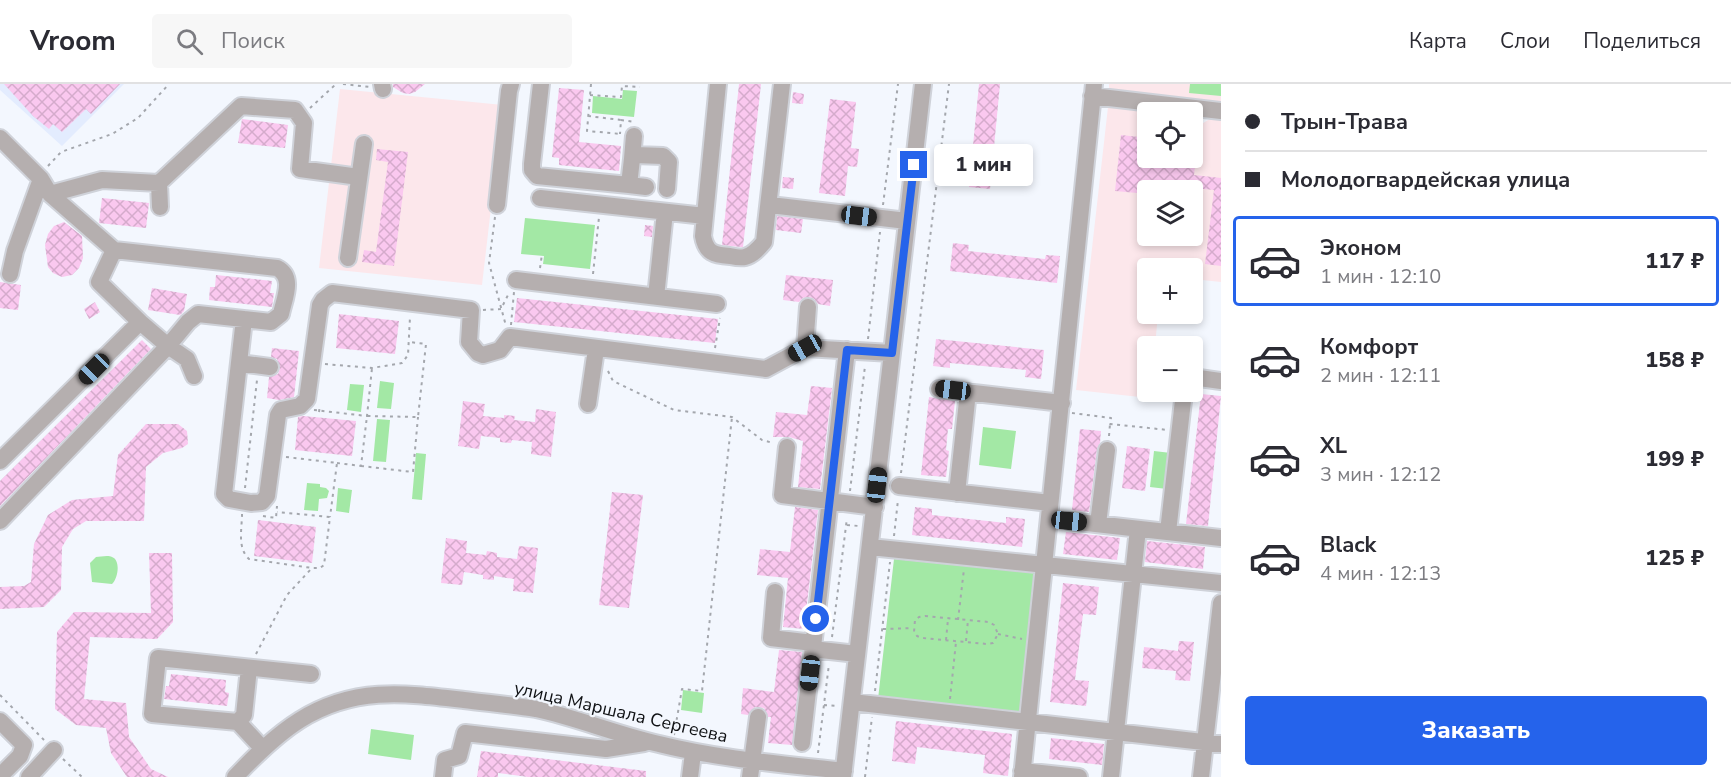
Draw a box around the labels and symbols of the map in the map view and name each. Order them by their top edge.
callout: 1 мин [935,144,1034,186]
route end [900,151,927,178]
car [840,205,878,227]
car [785,331,825,365]
car [75,350,113,388]
car [934,379,972,401]
car [866,466,888,504]
car [1050,510,1088,532]
route start [802,605,829,632]
car [799,654,821,692]
street label: улица Маршала Сергеева [512,676,730,748]

